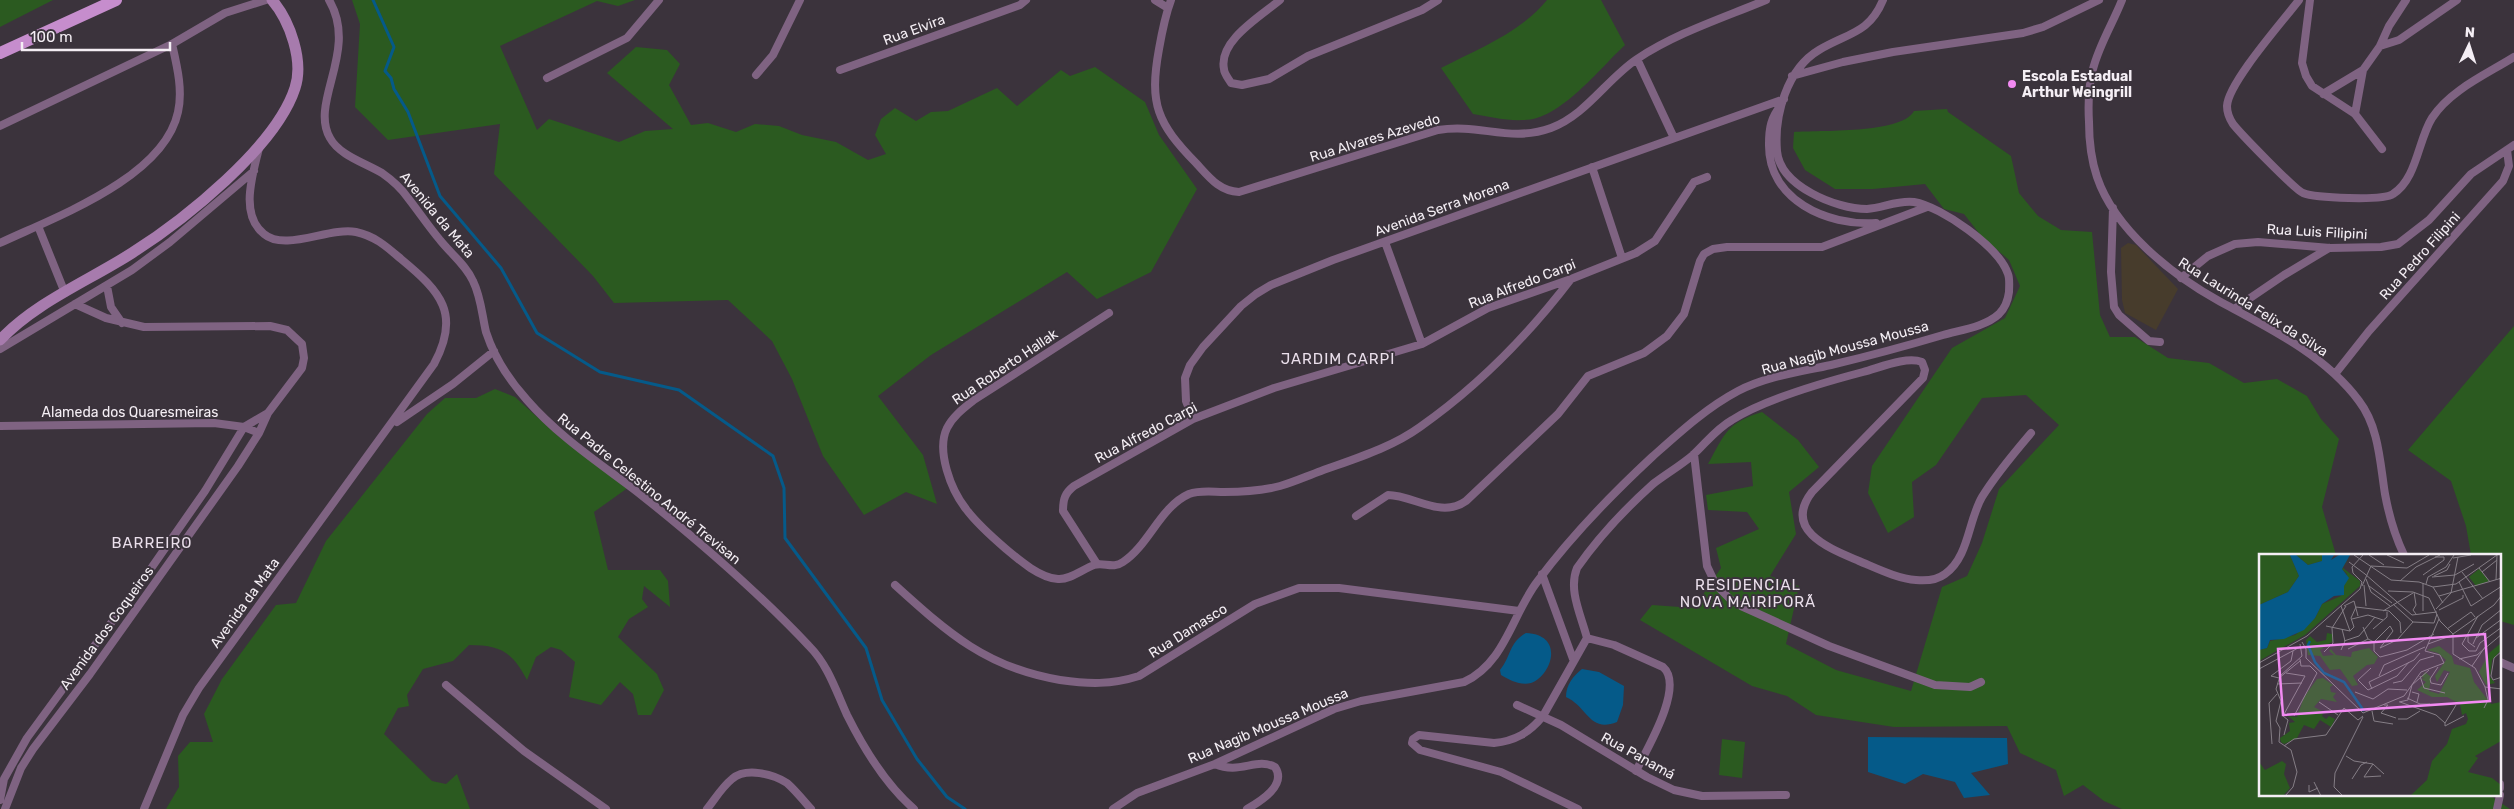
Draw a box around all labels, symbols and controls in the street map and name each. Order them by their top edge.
street label: Rua Elvira [881,11,947,49]
scale bar [22,20,170,52]
north arrow [2444,20,2494,70]
text: N [2464,24,2475,41]
text: 100 m [30,28,72,46]
place label: Escola Estadual Arthur Weingrill [2022,68,2132,101]
marker: Escola Estadual Arthur Weingrill [2006,78,2018,90]
street label: Rua Alvares Azevedo [1308,110,1442,166]
street label: Avenida da Mata [396,169,478,261]
street label: Avenida Serra Morena [1372,176,1512,240]
street label: Rua Pedro Filipini [2376,209,2464,303]
street label: Rua Luis Filipini [2266,221,2368,243]
street label: Rua Laurinda Felix da Silva [2175,254,2331,360]
street label: Rua Alfredo Carpi [1466,256,1578,312]
street label: Rua Nagib Moussa Moussa [1760,317,1930,379]
street label: Rua Roberto Hallak [949,325,1062,409]
district label: JARDIM CARPI [1281,350,1395,368]
street label: Rua Alfredo Carpi [1092,399,1200,467]
street label: Alameda dos Quaresmeiras [42,404,218,421]
street label: Rua Padre Celestino André Trevisan [554,410,744,568]
district label: BARREIRO [112,534,192,552]
inset map [2259,554,2502,796]
street label: Avenida da Mata [207,555,283,651]
street label: Avenida dos Coqueiros [57,563,157,693]
district label: RESIDENCIAL NOVA MAIRIPORÃ [1680,576,1816,611]
street label: Rua Damasco [1146,600,1230,662]
street label: Rua Nagib Moussa Moussa [1185,685,1351,767]
street label: Rua Panamá [1598,729,1678,783]

